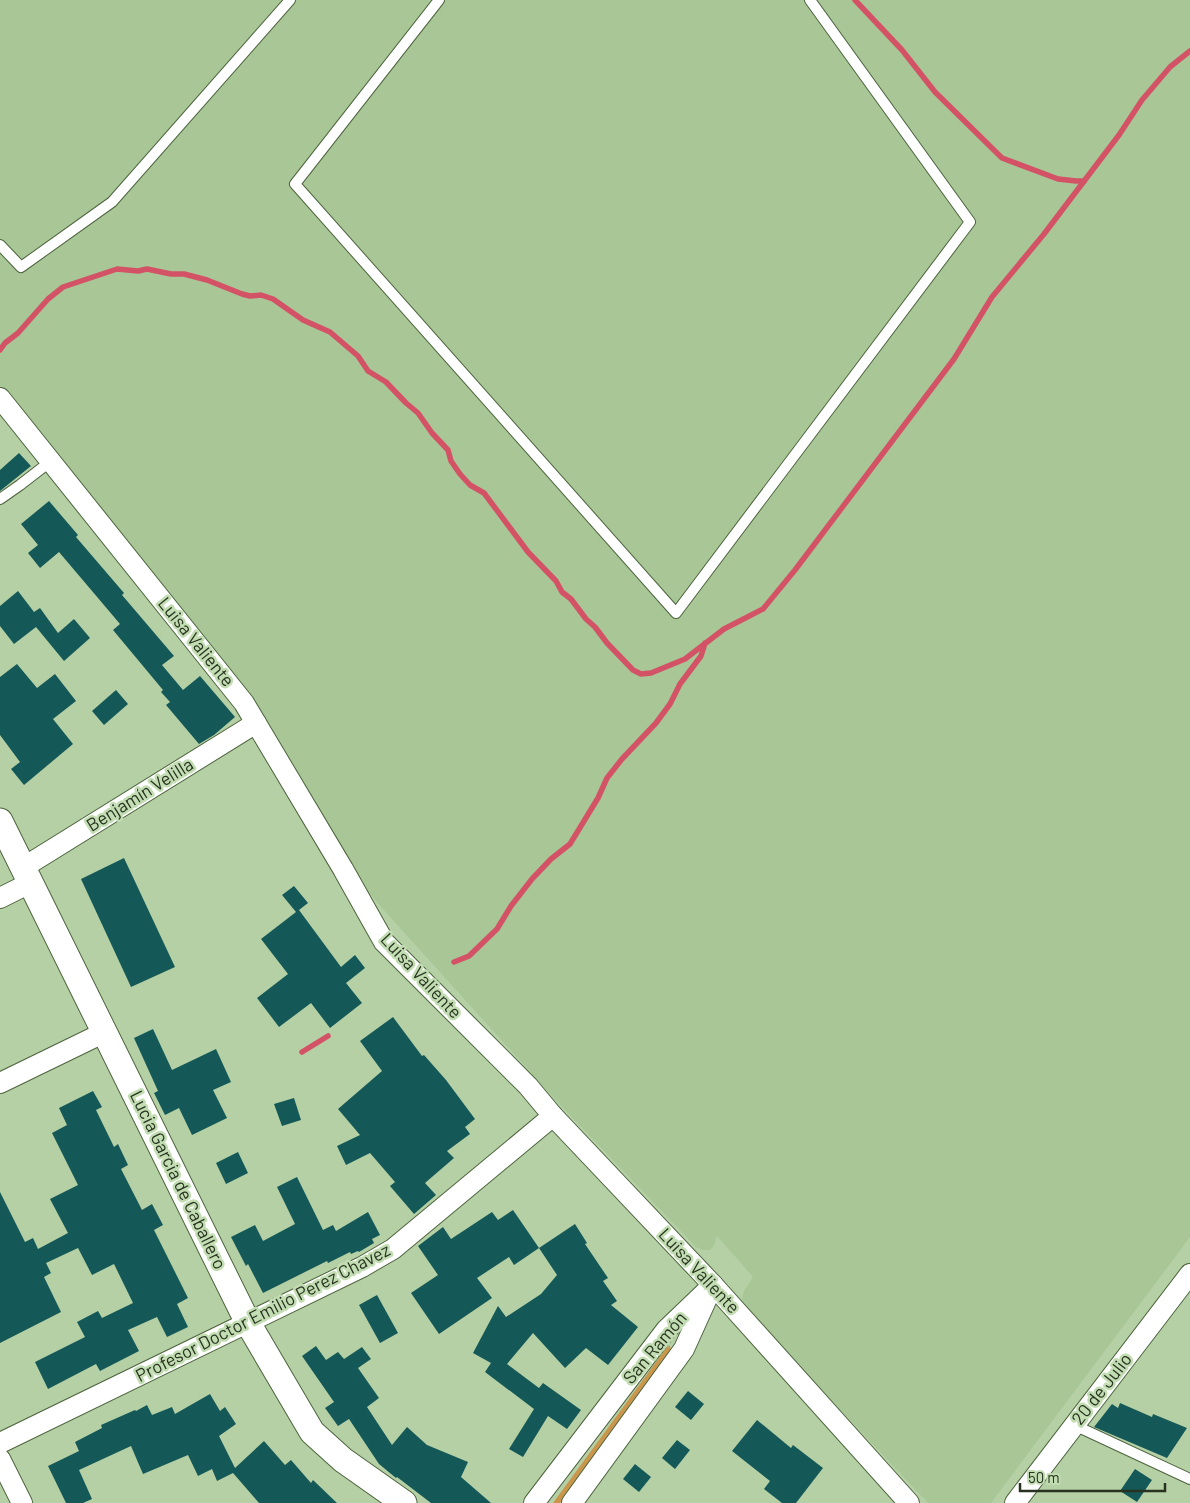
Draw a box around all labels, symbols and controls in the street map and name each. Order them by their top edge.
street label: Luisa Valiente [154,592,240,691]
street label: Benjamín Velilla [82,753,197,836]
street label: Luisa Valiente [377,928,467,1023]
street label: Lucia Garcia de Caballero [126,1087,232,1273]
street label: Luisa Valiente [655,1223,745,1318]
street label: Profesor Doctor Emilio Perez Chavez [132,1238,393,1386]
street label: San Ramón [618,1307,691,1388]
street label: 20 de Julio [1066,1348,1136,1429]
scale bar [1020,1460,1165,1492]
text: 50 m [1028,1468,1060,1486]

